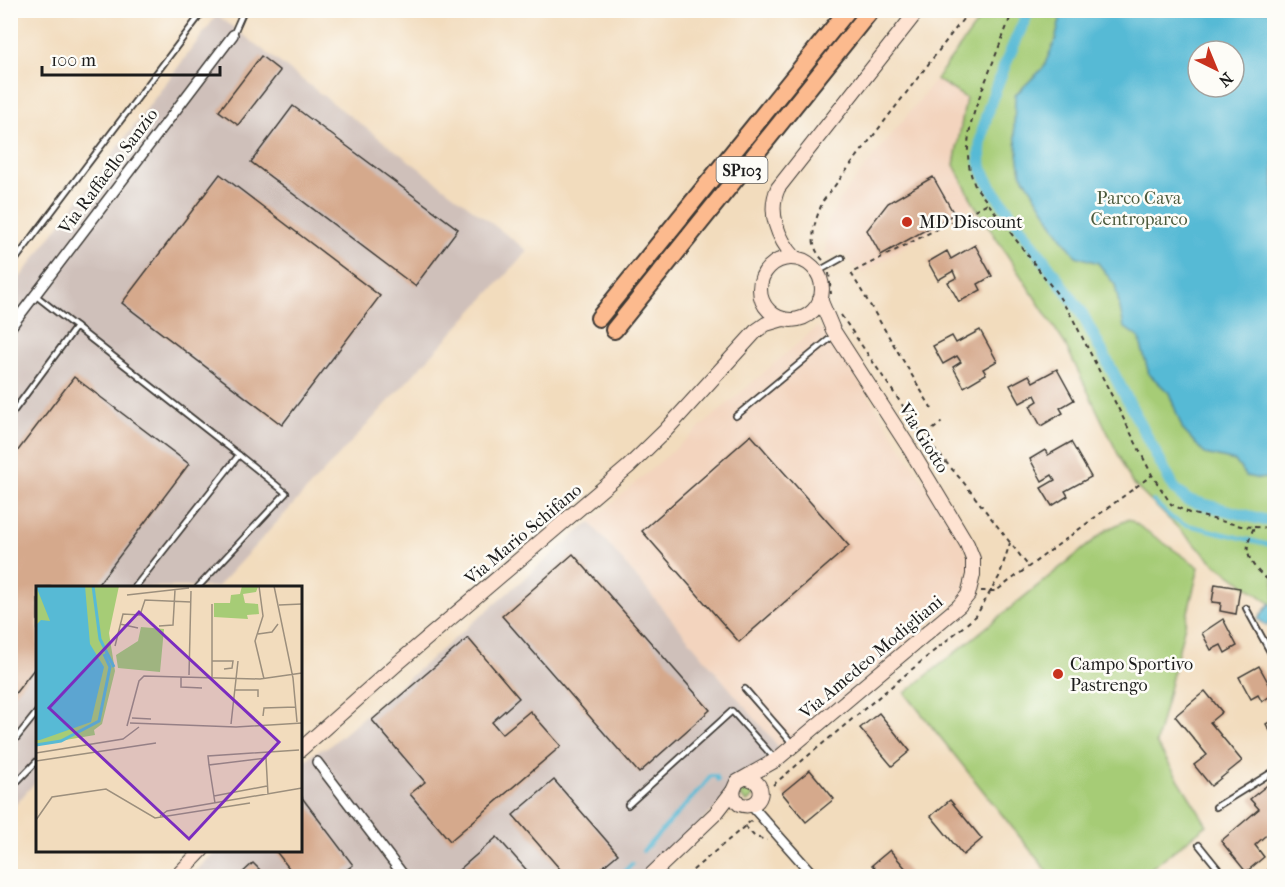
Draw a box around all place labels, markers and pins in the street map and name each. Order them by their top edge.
place label: MD Discount [919,212,1023,233]
marker: MD Discount [900,215,914,229]
place label: Campo Sportivo Pastrengo [1070,654,1193,696]
marker: Campo Sportivo Pastrengo [1051,667,1065,681]

